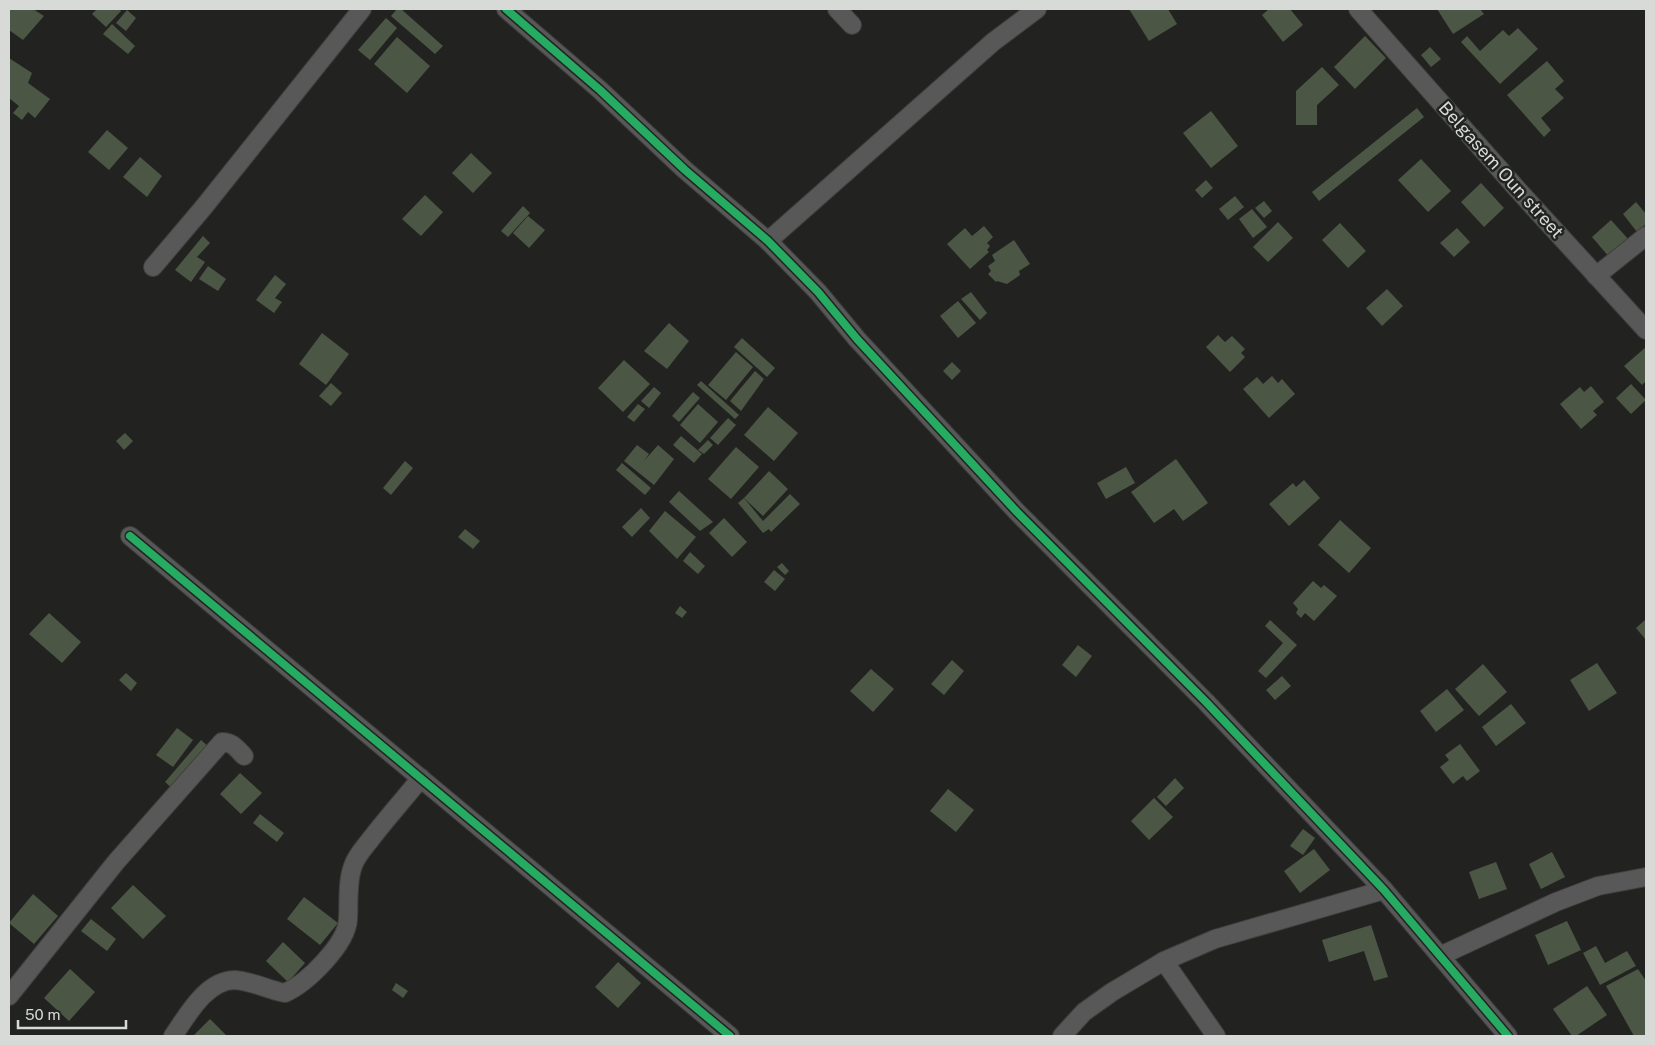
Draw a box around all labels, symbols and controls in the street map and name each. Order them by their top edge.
street label: Belgasem Oun street [1435,97,1568,242]
scale bar [18,998,125,1030]
text: 50 m [25,1006,60,1023]

